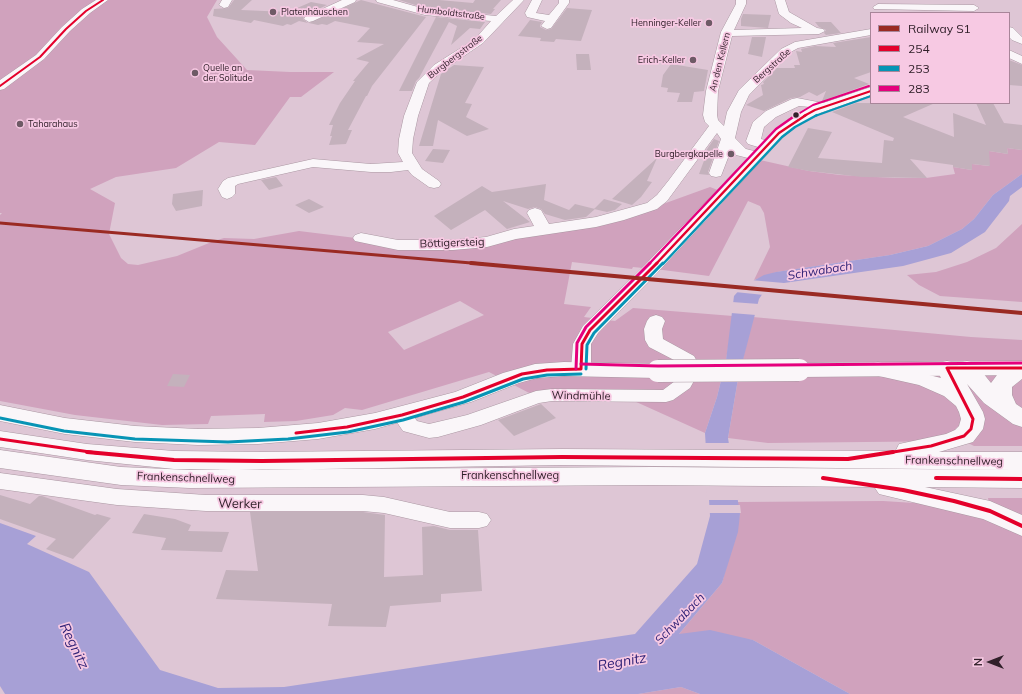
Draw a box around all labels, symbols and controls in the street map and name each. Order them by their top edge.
street label: Humboldtstraße [417,3,485,23]
marker: Platenhäuschen [268,7,278,17]
place label: Platenhäuschen [281,7,348,17]
legend [870,12,1010,104]
place label: Henninger-Keller [631,18,701,28]
marker: Henninger-Keller [704,18,714,28]
text: Railway S1 [908,21,971,36]
street label: An den Kellern [707,31,733,93]
street label: Burgbergstraße [426,33,484,81]
text: 254 [908,41,930,56]
street label: Bergstraße [751,46,793,86]
place label: Erich-Keller [638,55,685,65]
marker: Erich-Keller [688,55,698,65]
text: 253 [908,61,930,76]
place label: Quelle an der Solitude [203,63,253,84]
marker: Quelle an der Solitude [190,68,200,78]
text: 283 [908,81,930,96]
unlabelled marker [791,110,801,120]
marker: Taharahaus [15,119,25,129]
place label: Taharahaus [28,119,78,129]
place label: Burgbergkapelle [655,149,723,159]
marker: Burgbergkapelle [726,149,736,159]
street label: Böttigersteig [419,235,485,251]
water label: Schwabach [787,259,853,283]
street label: Windmühle [551,389,611,403]
street label: Frankenschnellweg [905,454,1003,468]
street label: Frankenschnellweg [461,469,559,483]
street label: Frankenschnellweg [137,470,235,486]
street label: Werker [218,496,262,512]
water label: Schwabach [652,591,708,647]
water label: Regnitz [56,620,92,672]
north arrow [970,642,1010,682]
water label: Regnitz [596,649,648,675]
text: N [971,658,985,666]

